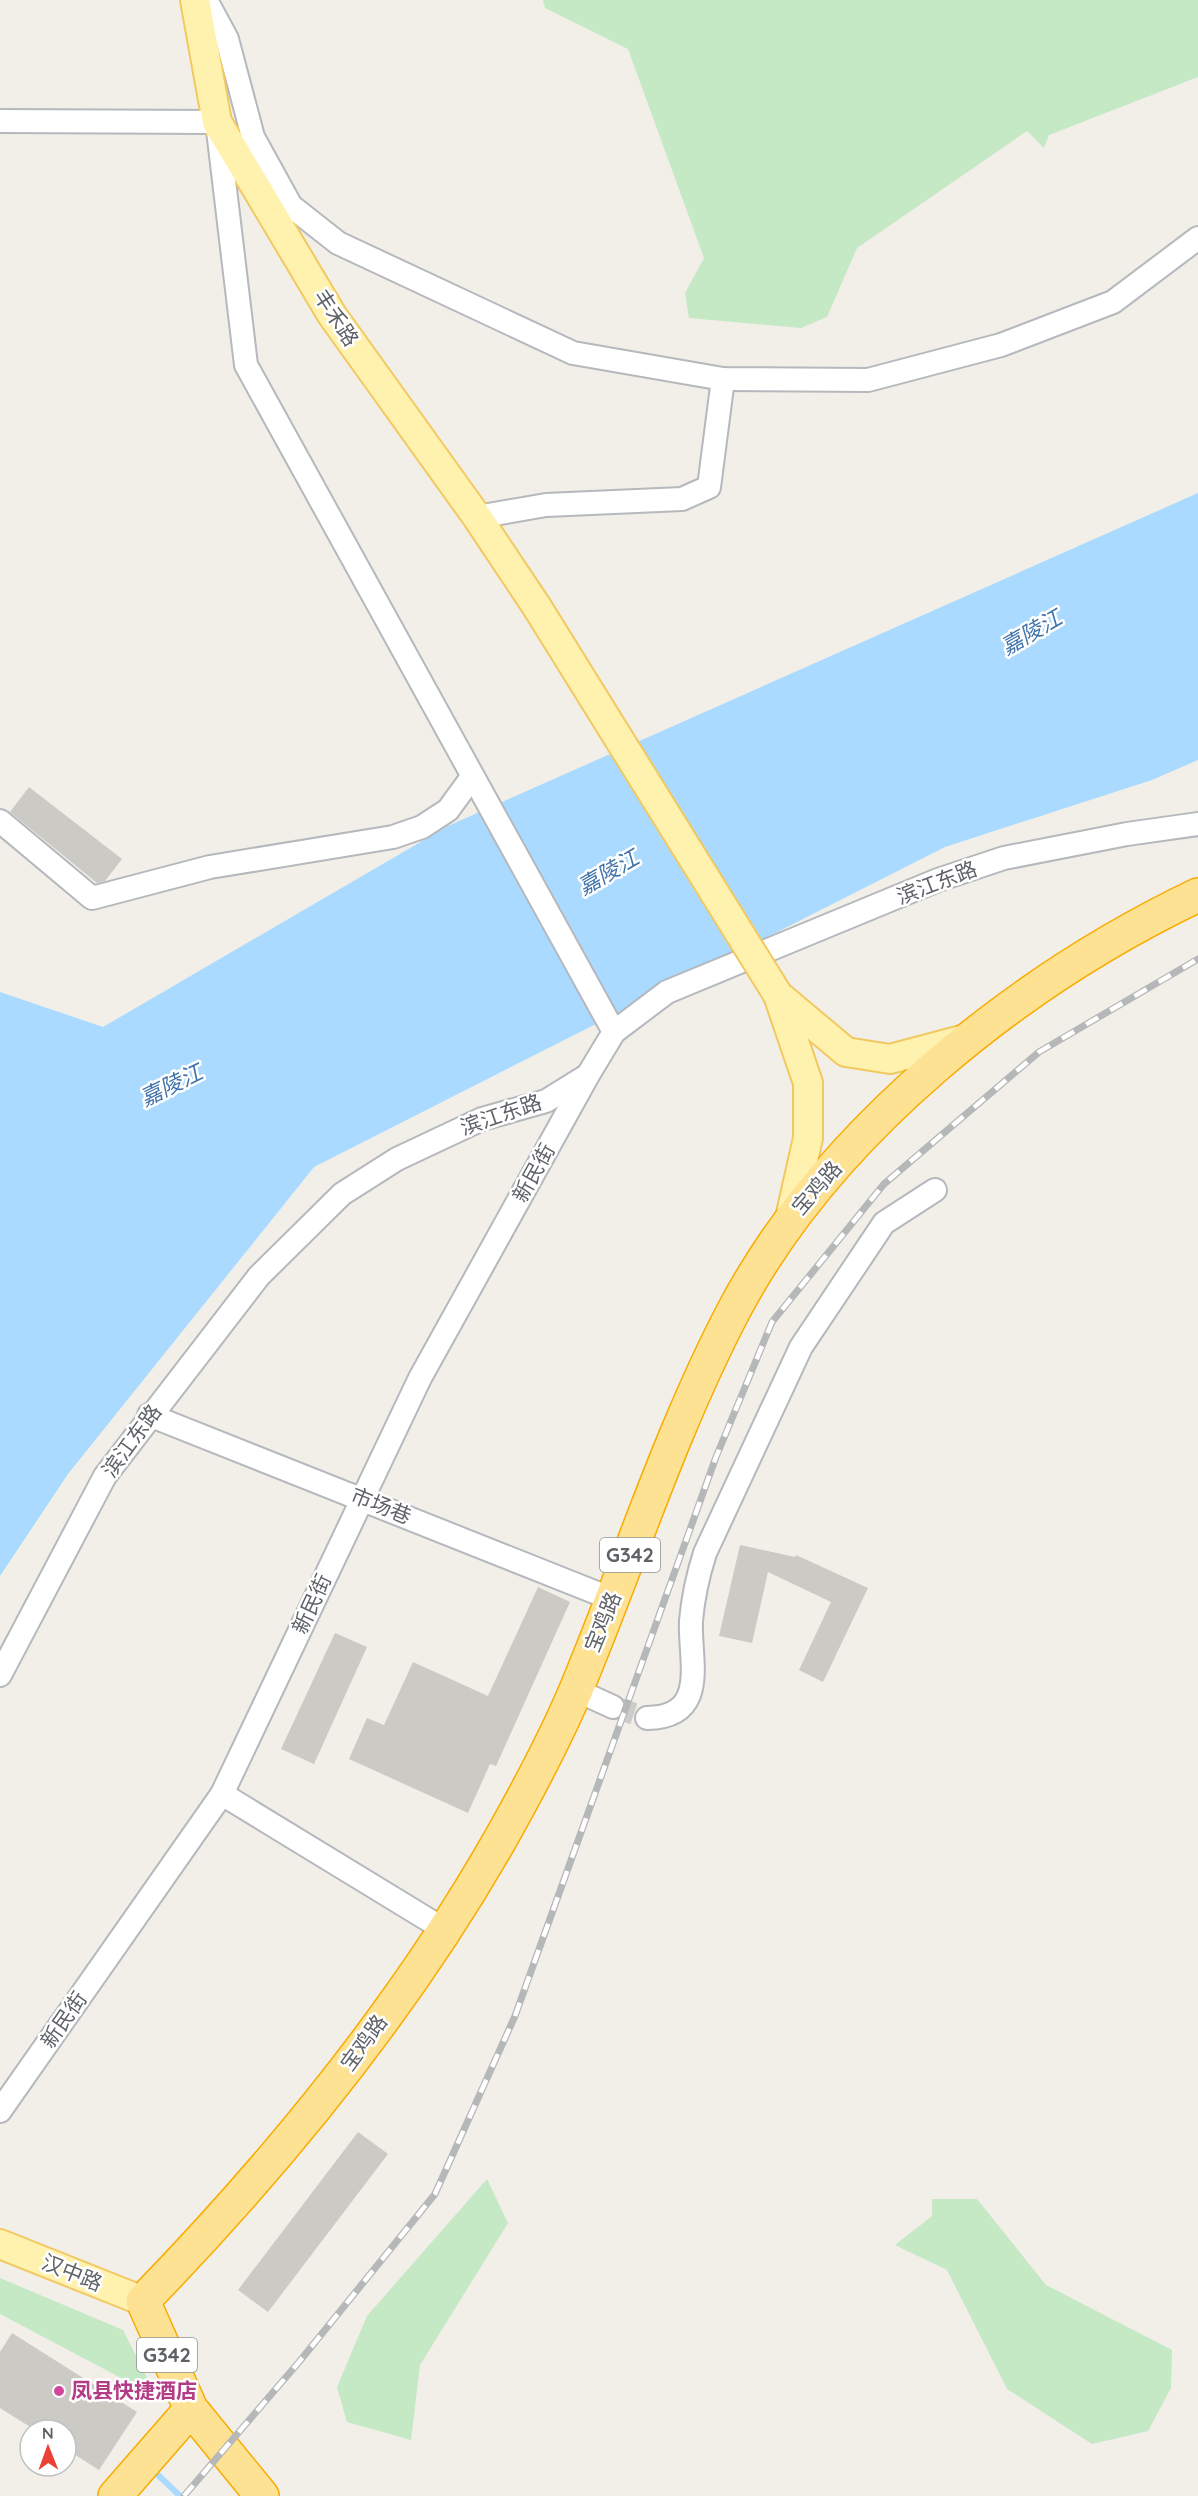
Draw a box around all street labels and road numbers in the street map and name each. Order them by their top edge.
street label: 丰禾路 [309,284,365,351]
street label: 滨江东路 [893,855,981,909]
street label: 滨江东路 [457,1088,545,1140]
street label: 新民街 [506,1139,560,1206]
street label: 宝鸡路 [786,1155,847,1220]
street label: 滨江东路 [96,1399,166,1482]
street label: 市场巷 [347,1481,415,1529]
road number: G342 [600,1538,660,1572]
street label: 新民街 [286,1570,336,1638]
street label: 宝鸡路 [578,1588,626,1656]
street label: 新民街 [34,1986,92,2053]
street label: 宝鸡路 [334,2009,392,2076]
street label: 汉中路 [38,2248,106,2296]
road number: G342 [137,2338,197,2372]

